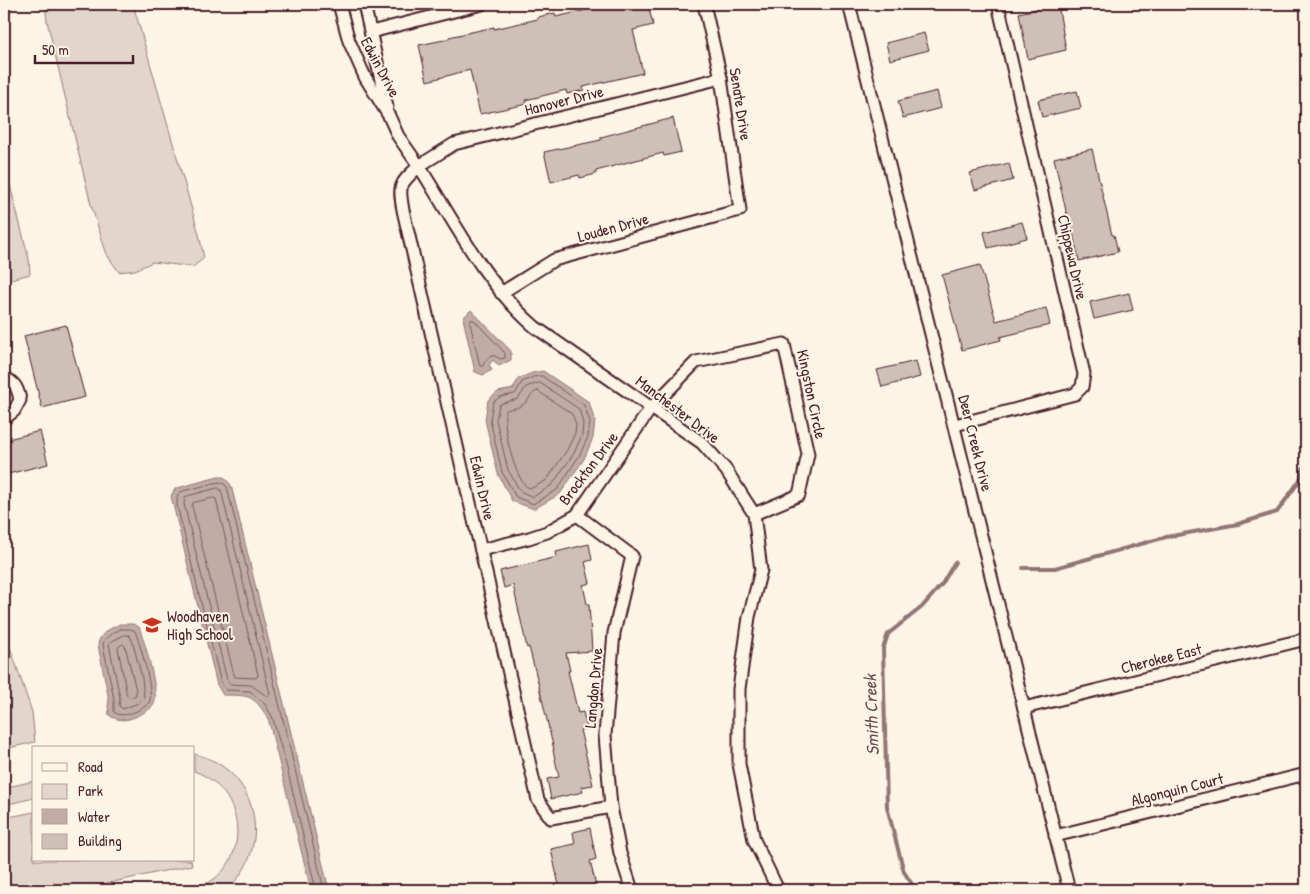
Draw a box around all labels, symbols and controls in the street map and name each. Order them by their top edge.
scale bar [35,32,132,64]
street label: Edwin Drive [356,33,406,102]
text: 50 m [42,39,69,60]
street label: Senate Drive [724,66,758,142]
street label: Hanover Drive [522,79,606,120]
street label: Louden Drive [575,207,651,247]
street label: Chippewa Drive [1053,212,1094,302]
street label: Kingston Circle [792,347,832,441]
street label: Manchester Drive [631,370,725,448]
street label: Deer Creek Drive [953,393,999,494]
street label: Brockton Drive [553,426,623,509]
street label: Edwin Drive [465,454,501,523]
place label: Woodhaven High School [167,605,234,645]
school or university icon: Woodhaven High School [141,614,163,636]
street label: Cherokee East [1118,637,1204,679]
street label: Langdon Drive [579,646,608,729]
water label: Smith Creek [857,673,885,756]
legend [32,746,195,862]
text: Road [78,756,103,777]
street label: Algonquin Court [1129,767,1226,811]
text: Park [78,780,103,801]
text: Water [78,806,110,827]
text: Building [78,830,122,851]

